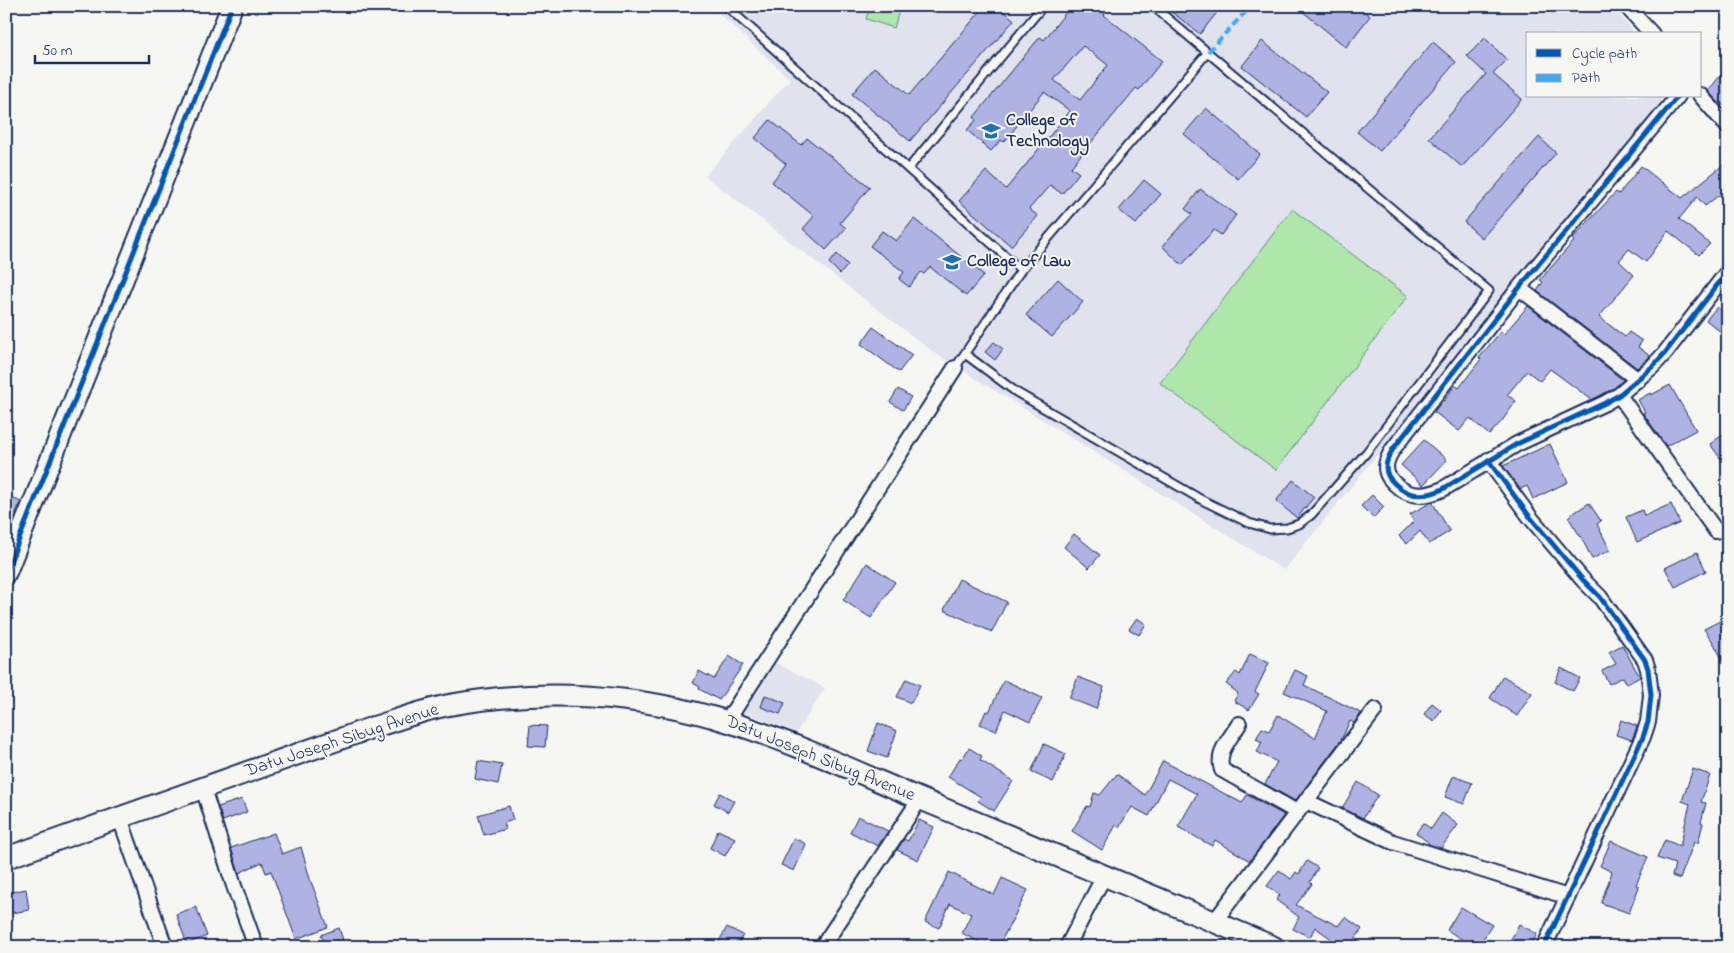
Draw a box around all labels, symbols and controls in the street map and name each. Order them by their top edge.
scale bar [35,32,149,64]
legend [1526,32,1702,98]
text: 50 m [42,40,73,62]
text: Cycle path [1572,43,1637,66]
text: Path [1572,67,1600,89]
place label: College of Technology [1006,108,1089,156]
school or university icon: College of Technology [980,120,1002,142]
place label: College of Law [967,249,1071,276]
school or university icon: College of Law [941,251,963,273]
street label: Datu Joseph Sibug Avenue [241,697,443,786]
street label: Datu Joseph Sibug Avenue [720,709,920,810]

